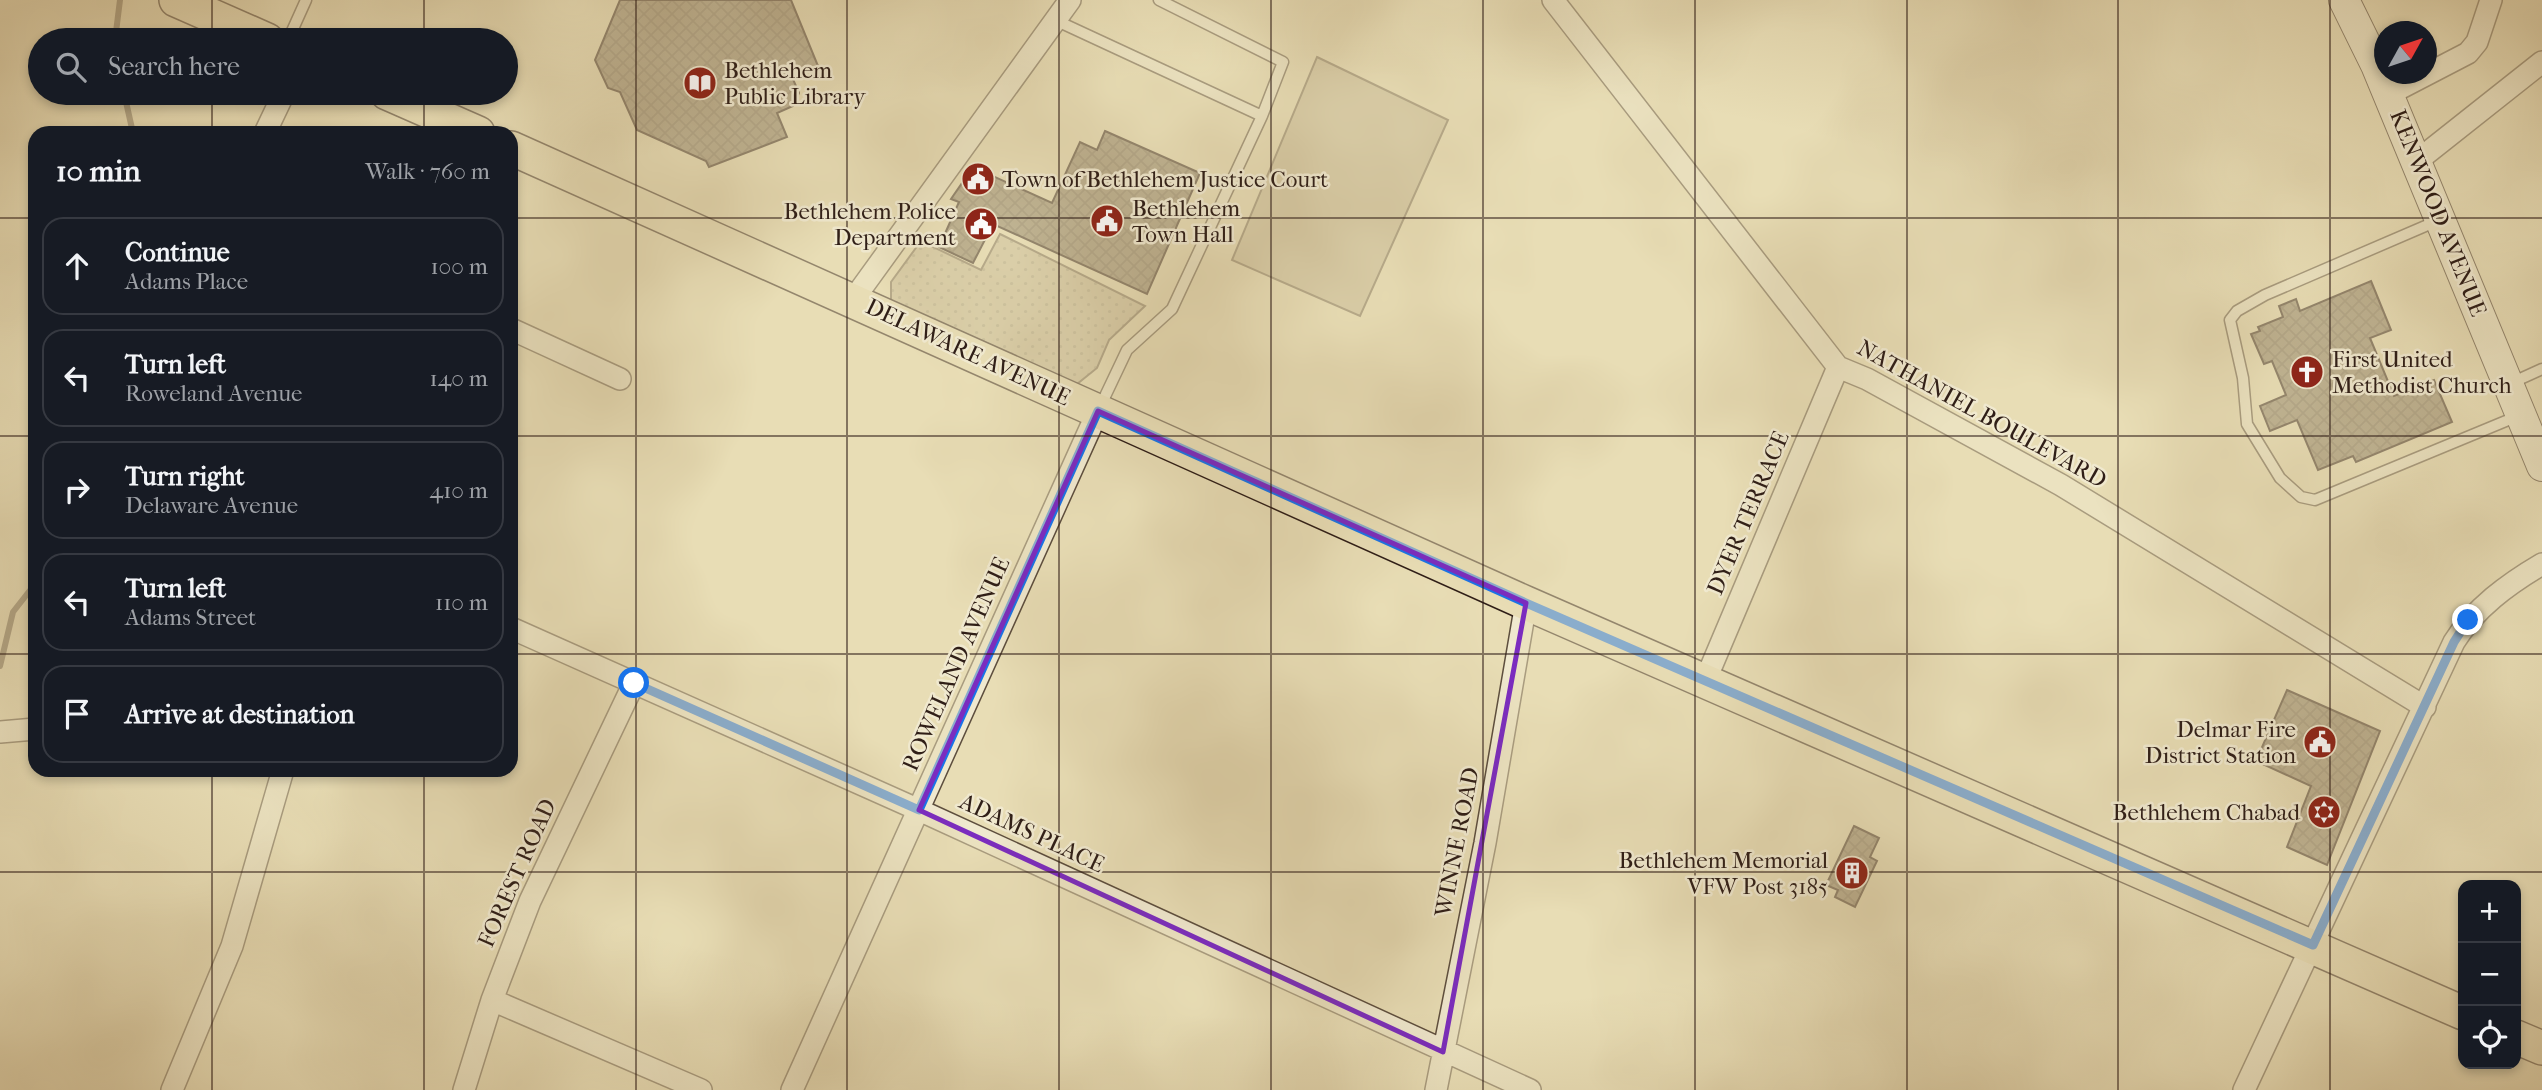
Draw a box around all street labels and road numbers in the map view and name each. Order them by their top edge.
street label: KENWOOD AVENUE [2384,106,2492,320]
street label: DELAWARE AVENUE [861,293,1075,411]
street label: NATHANIEL BOULEVARD [1853,334,2111,494]
street label: DYER TERRACE [1701,427,1795,599]
street label: ROWELAND AVENUE [897,553,1015,775]
street label: WINNE ROAD [1429,765,1485,920]
street label: ADAMS PLACE [954,787,1109,878]
street label: FOREST ROAD [472,795,562,951]

